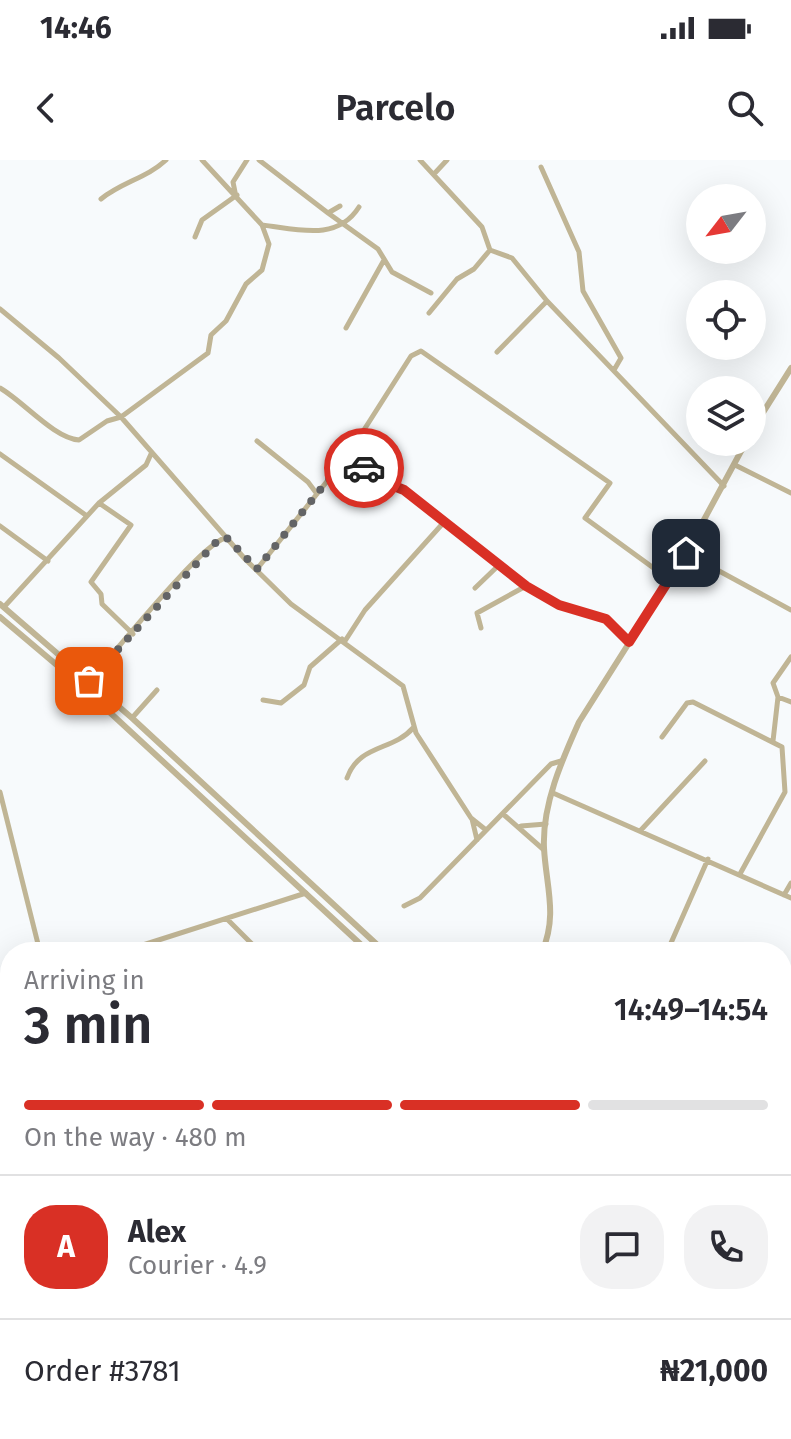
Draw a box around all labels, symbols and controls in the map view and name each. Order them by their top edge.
text: 14:46 [40,10,112,46]
icon: back [24,86,68,130]
text: Parcelo [335,86,456,130]
icon: search [723,86,767,130]
north arrow [686,184,766,264]
map controls [686,184,766,456]
button: locate [686,280,766,360]
button: layers [686,376,766,456]
courier [324,428,404,508]
icon: car [342,446,386,490]
pin [652,519,720,587]
icon: home [664,531,708,575]
pin [55,647,123,715]
icon: bag [67,659,111,703]
text: Arriving in [24,965,145,996]
text: 14:49–14:54 [614,992,768,1028]
text: 3 min [24,994,152,1057]
text: On the way · 480 m [24,1122,247,1153]
button: chat [580,1205,664,1289]
button: phone [684,1205,768,1289]
text: Alex [128,1214,186,1250]
text: A [57,1229,75,1265]
text: Courier · 4.9 [128,1250,267,1281]
text: Order #3781 [24,1353,181,1389]
text: ₦21,000 [660,1353,768,1389]

